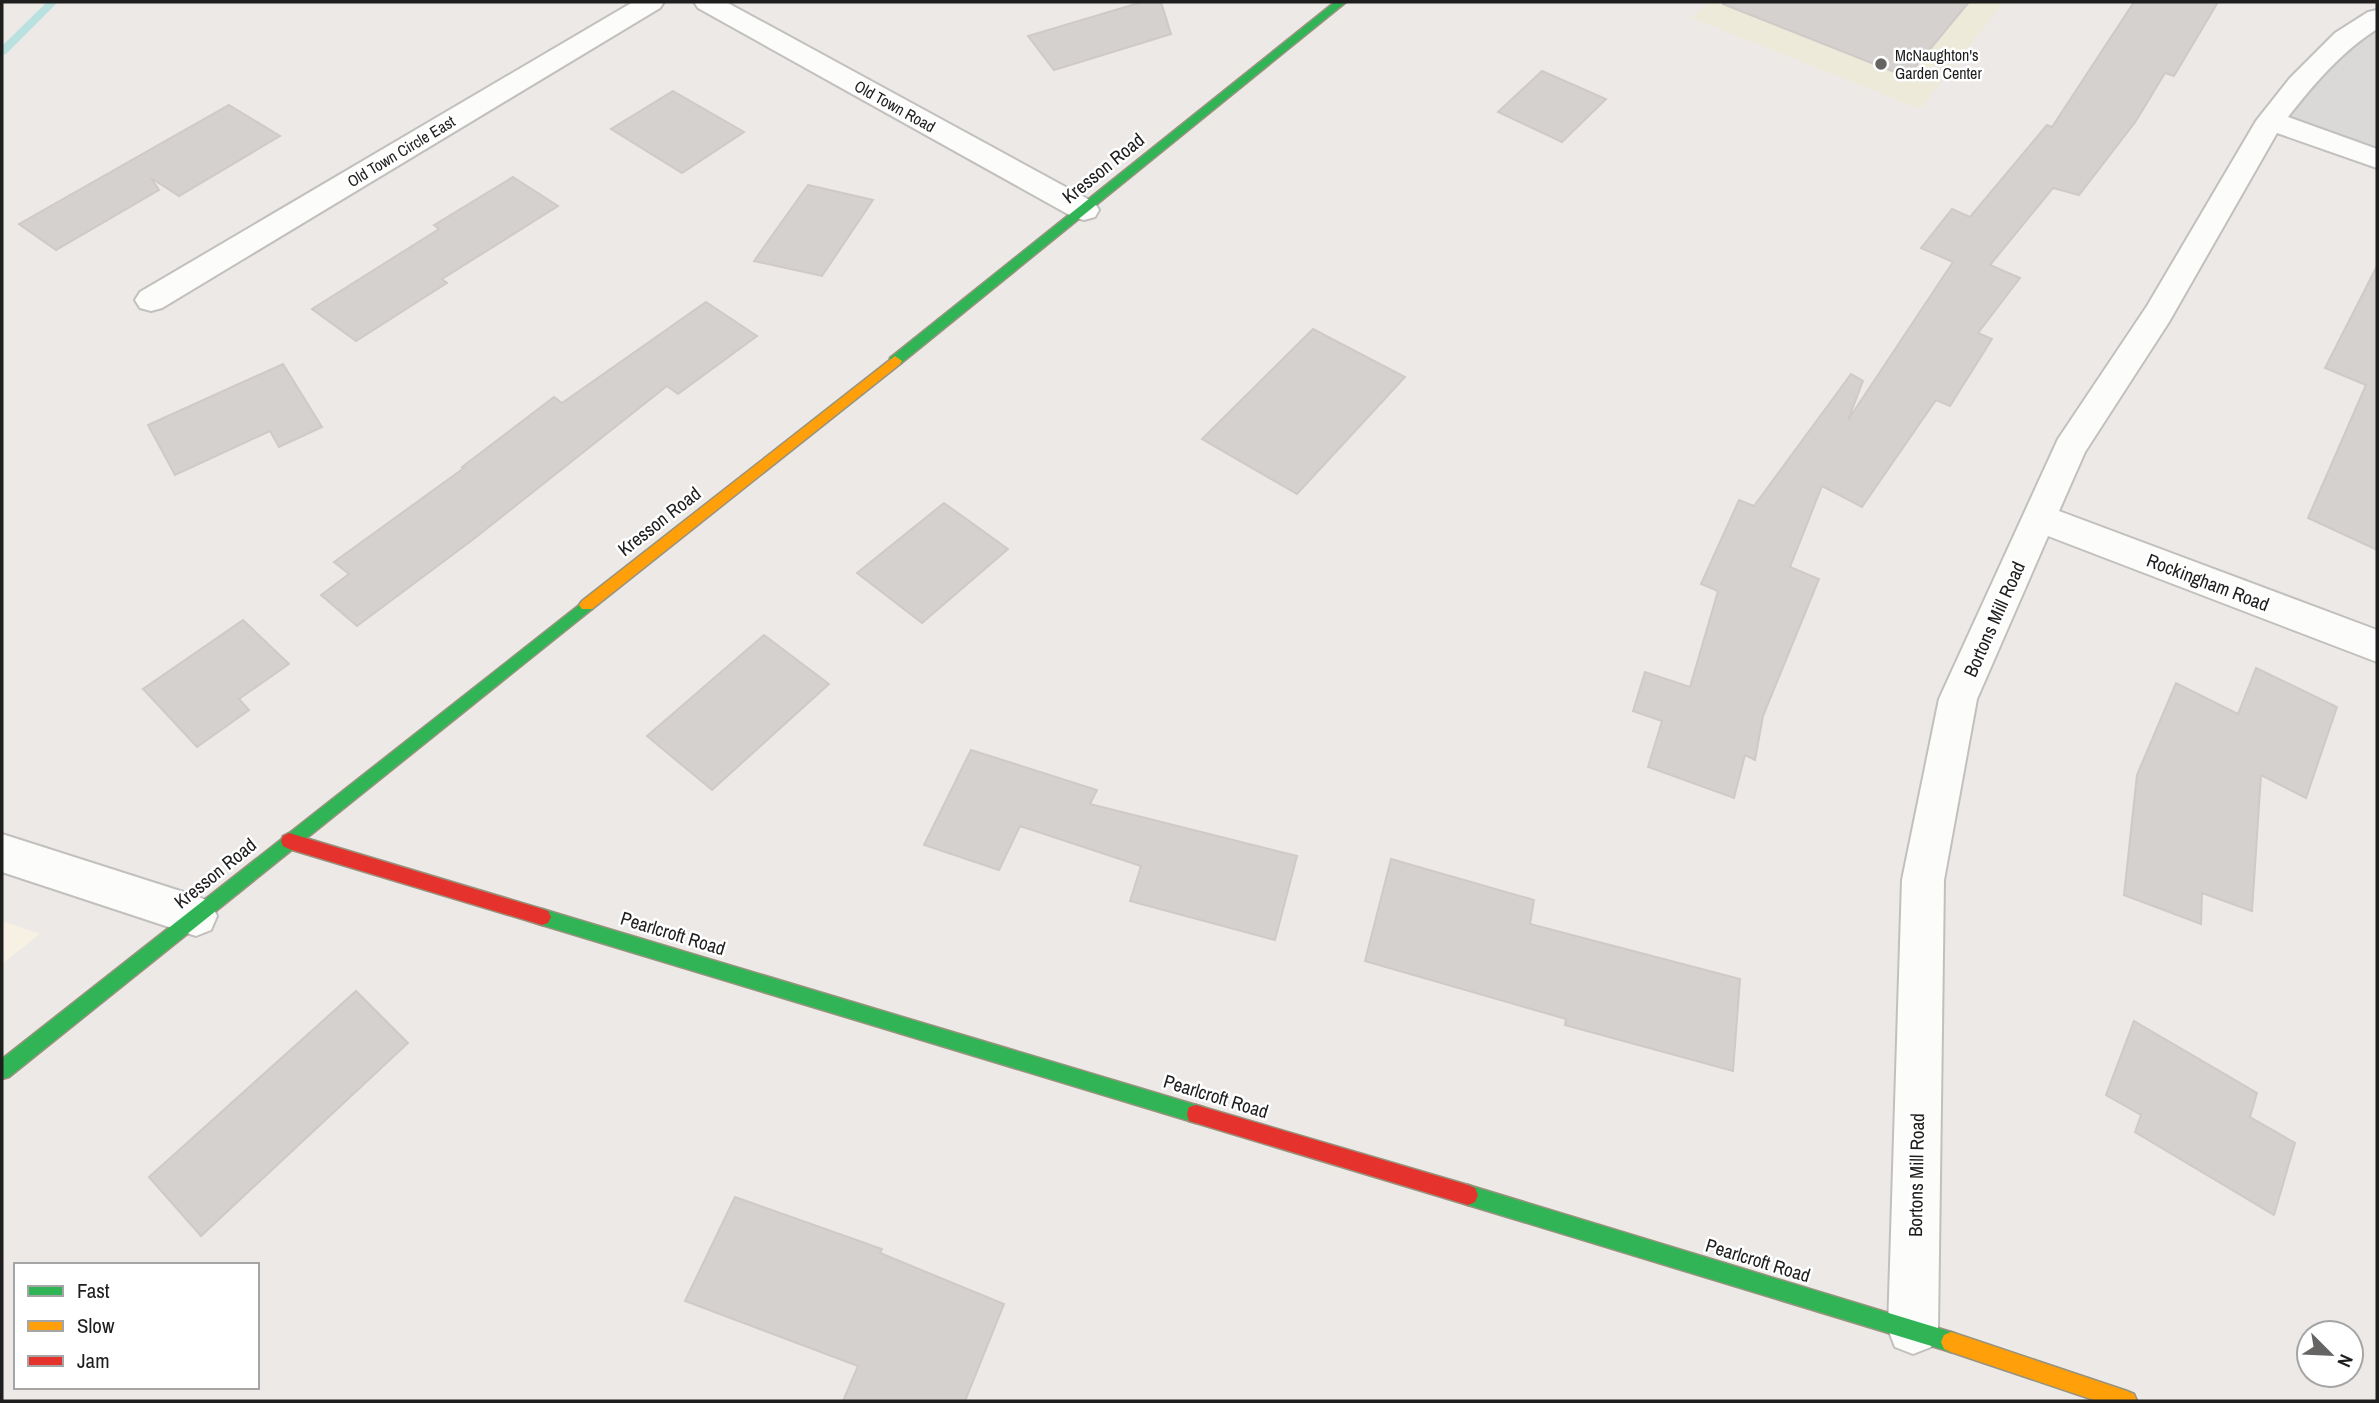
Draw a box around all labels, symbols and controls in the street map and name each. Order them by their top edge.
place label: McNaughton's Garden Center [1895,44,1982,84]
marker: McNaughton's Garden Center [1873,56,1889,72]
street label: Old Town Road [851,75,939,137]
street label: Old Town Circle East [343,110,459,192]
street label: Kresson Road [1056,127,1150,209]
street label: Kresson Road [612,480,706,562]
street label: Rockingham Road [2143,547,2273,617]
street label: Bortons Mill Road [1957,557,2031,681]
street label: Kresson Road [168,832,262,914]
street label: Pearlcroft Road [617,905,729,961]
street label: Pearlcroft Road [1160,1068,1272,1124]
street label: Bortons Mill Road [1902,1113,1930,1237]
street label: Pearlcroft Road [1702,1232,1814,1288]
legend [14,1263,259,1389]
text: Fast [77,1276,110,1305]
text: Slow [77,1311,115,1340]
north arrow [2295,1319,2365,1389]
text: Jam [77,1346,110,1375]
text: N [2331,1350,2360,1371]

